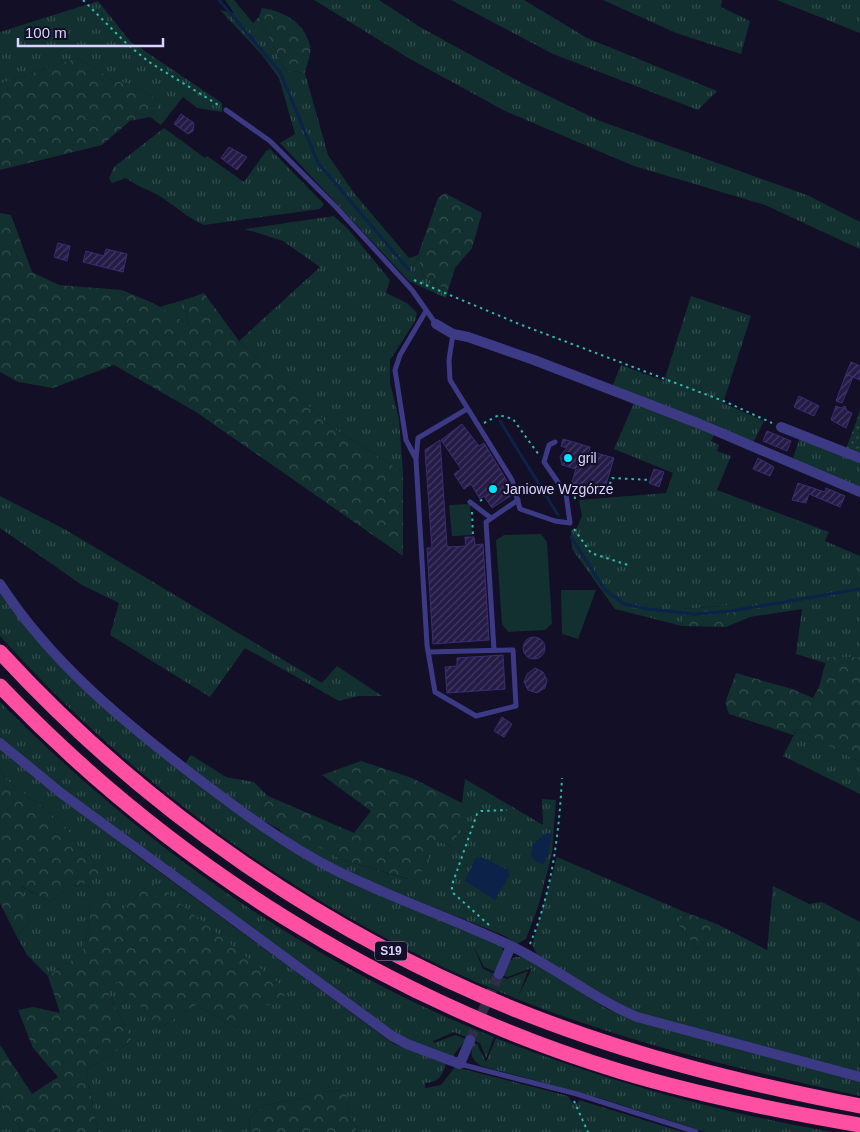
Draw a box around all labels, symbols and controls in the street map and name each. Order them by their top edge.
scale bar [18,15,162,47]
text: 100 m [25,24,67,41]
place label: gril [578,450,597,466]
marker: gril [562,452,574,464]
place label: Janiowe Wzgórze [503,481,614,497]
marker: Janiowe Wzgórze [487,483,499,495]
road number: S19 [375,941,407,960]

